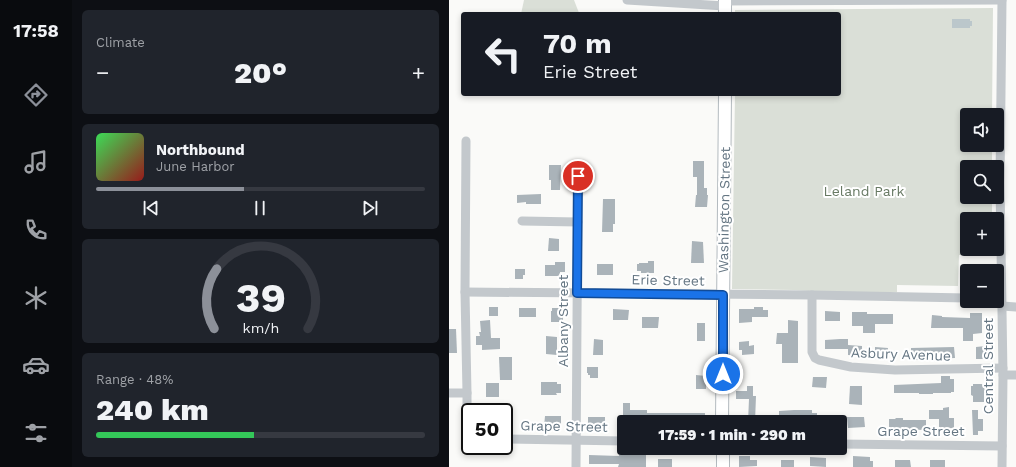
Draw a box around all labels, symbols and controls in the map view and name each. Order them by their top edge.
text: 17:58 [13,20,59,41]
text: 70 m [543,27,612,60]
icon: left [477,28,529,80]
text: Climate [96,35,145,50]
text: 20° [234,55,287,90]
text: − [96,60,109,85]
text: + [412,60,425,85]
text: Erie Street [543,61,637,82]
icon: directions [22,81,50,109]
map controls [960,108,1004,308]
button: sound [960,108,1004,152]
text: Northbound [156,141,245,159]
street label: Washington Street [715,146,733,273]
icon: music [22,148,50,176]
text: June Harbor [156,159,235,174]
pin [561,159,595,193]
button: search [960,160,1004,204]
icon: arrive [567,165,589,187]
park label: Leland Park [824,183,904,199]
icon: previous [140,197,162,219]
icon: pause [249,197,271,219]
icon: next [359,197,381,219]
button: + [960,212,1004,256]
icon: phone [22,216,50,244]
button: − [960,264,1004,308]
street label: Erie Street [631,271,705,289]
text: 39 [235,272,286,321]
street label: Albany Street [555,275,571,367]
icon: climate [22,284,50,312]
street label: Central Street [980,318,996,414]
text: km/h [242,319,279,335]
street label: Asbury Avenue [851,344,951,364]
icon: car [22,351,50,379]
position arrow [702,353,744,395]
text: Range · 48% [96,372,173,387]
text: 240 km [96,392,209,427]
speed limit sign: 50 [461,403,513,455]
street label: Grape Street [520,417,608,435]
icon: filters [22,419,50,447]
street label: Grape Street [877,423,965,439]
text: 17:59 · 1 min · 290 m [658,426,806,444]

